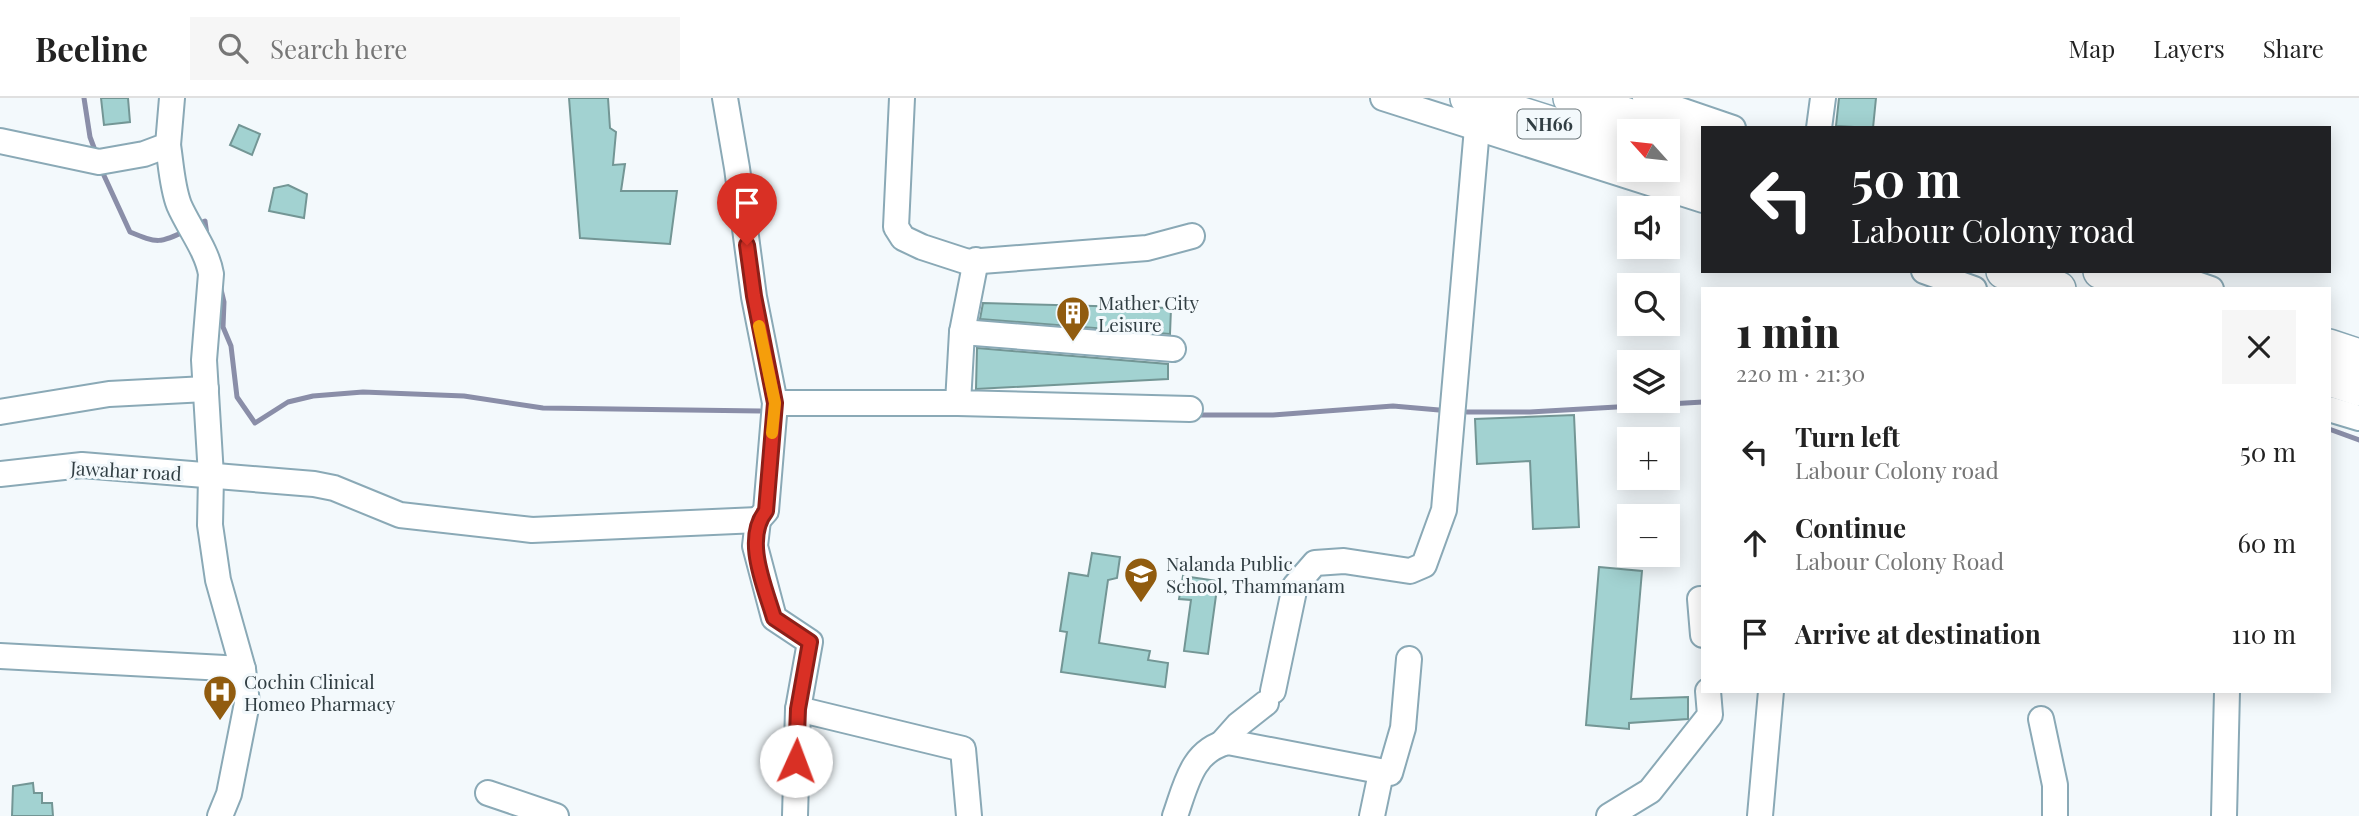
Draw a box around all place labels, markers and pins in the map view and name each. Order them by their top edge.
pin [717,173,777,245]
place label: Mather City Leisure [1098,289,1200,337]
building icon: Mather City Leisure [1054,294,1092,343]
place label: Nalanda Public School, Thammanam [1166,550,1345,598]
school or university icon: Nalanda Public School, Thammanam [1122,555,1160,604]
place label: Cochin Clinical Homeo Pharmacy [244,668,396,716]
hospital icon: Cochin Clinical Homeo Pharmacy [201,673,239,722]

